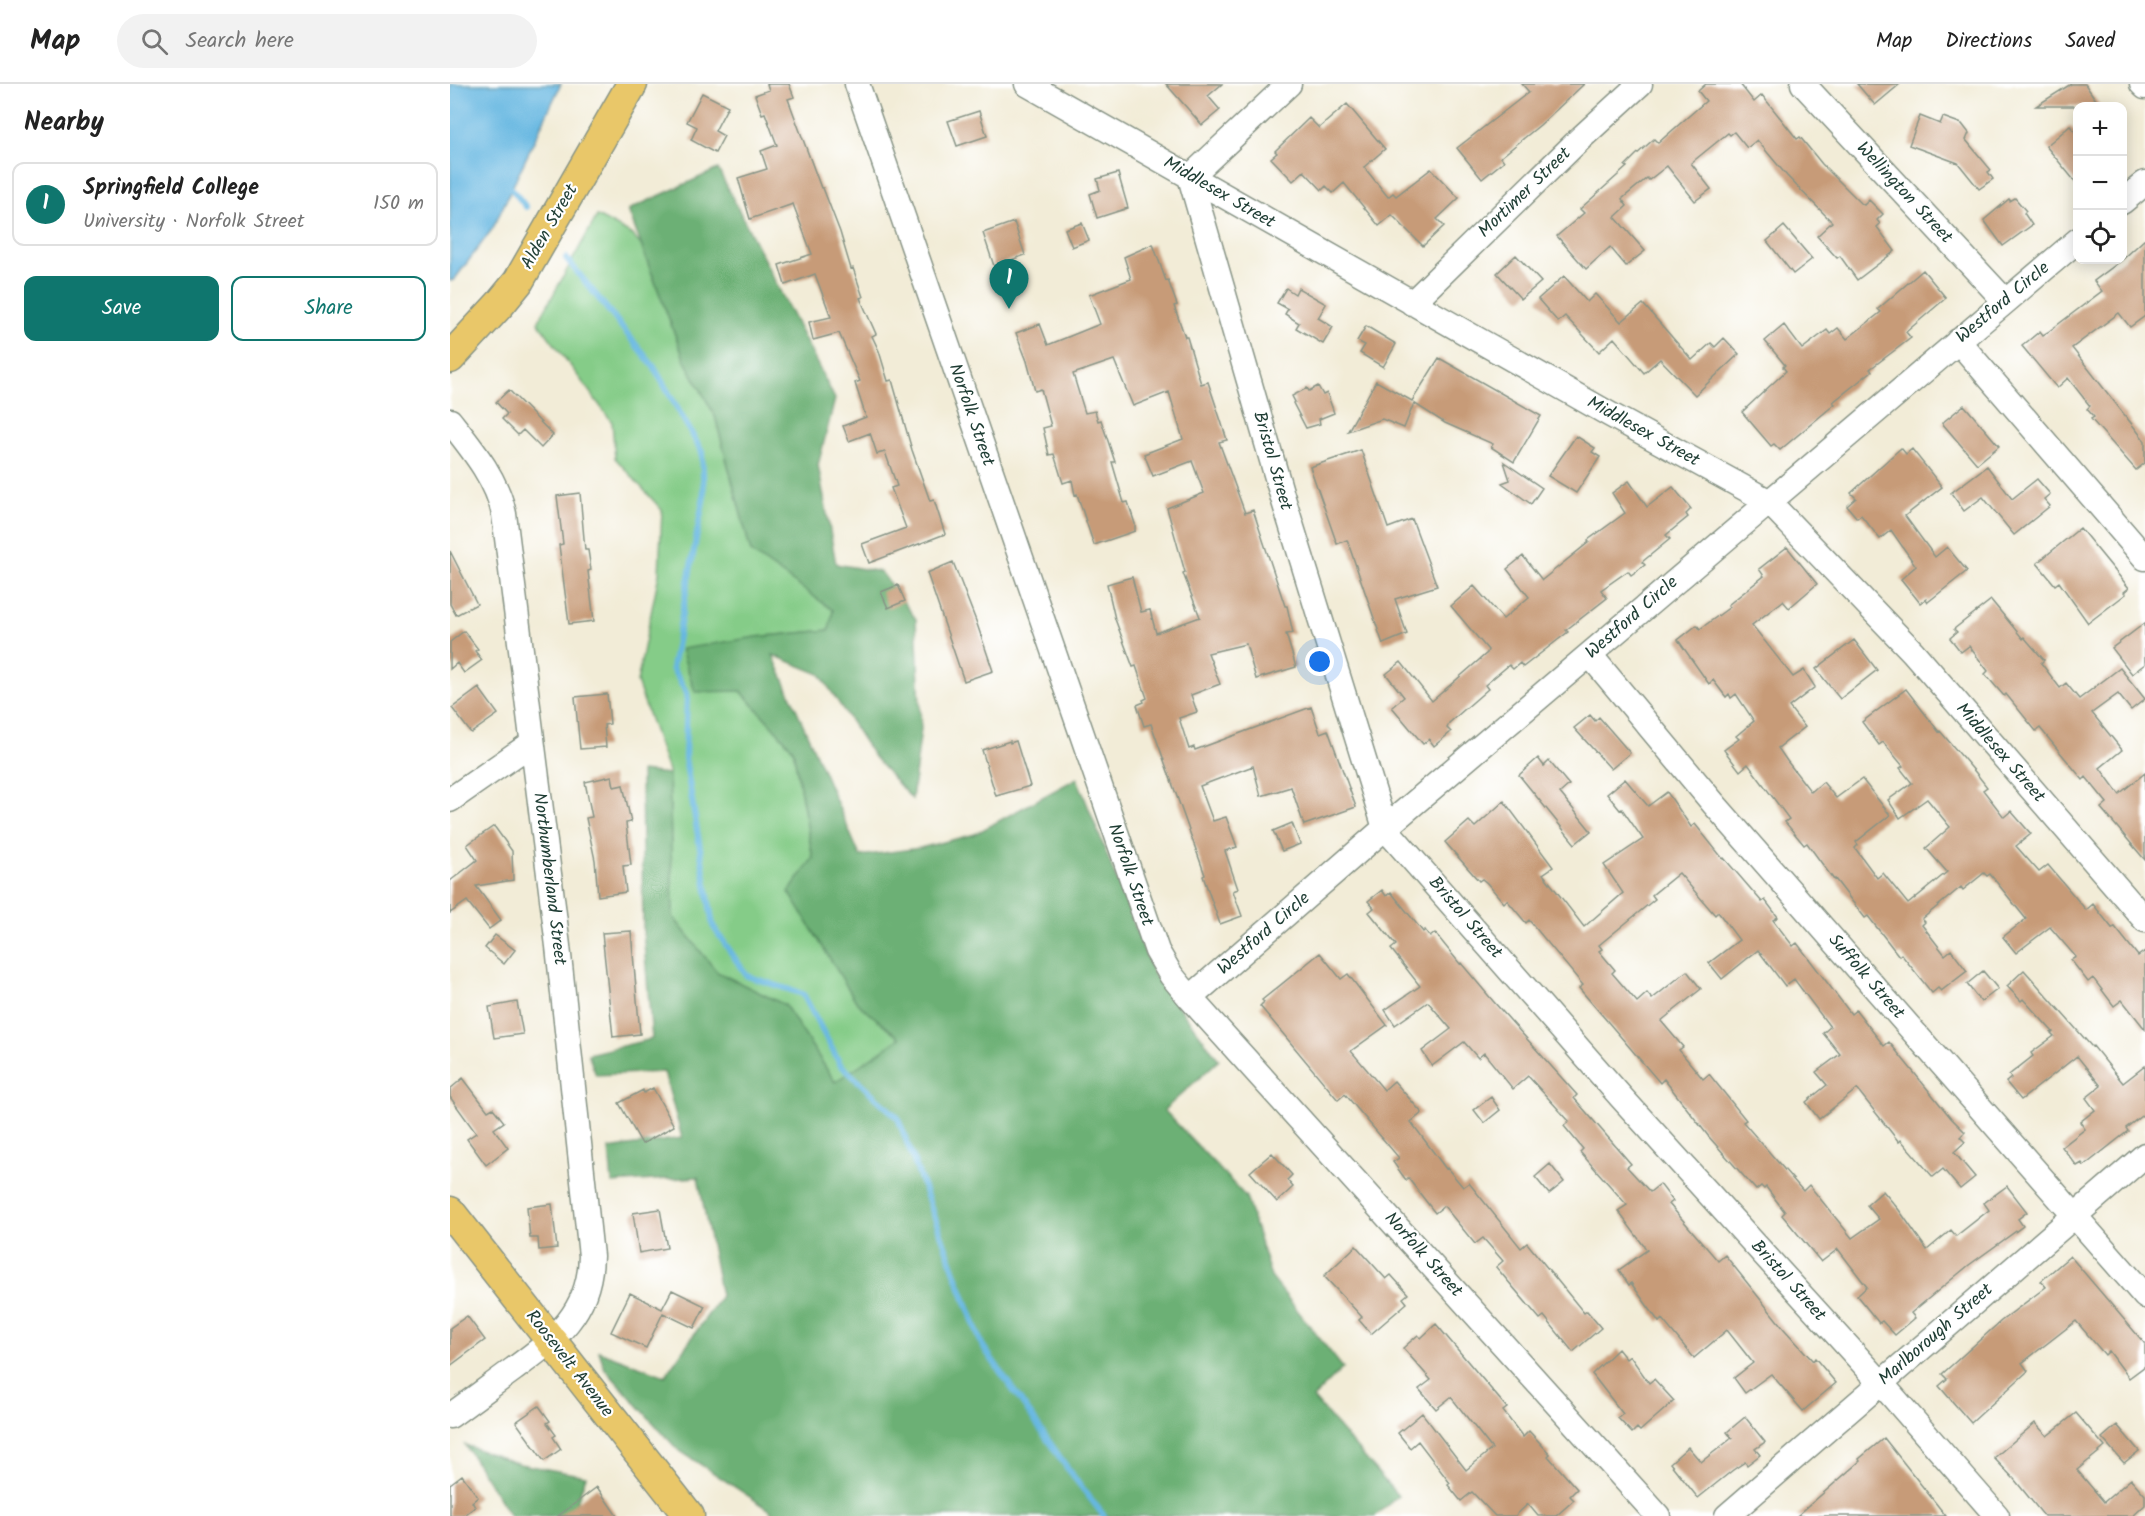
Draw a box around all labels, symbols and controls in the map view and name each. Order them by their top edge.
search box [117,14,537,68]
text: Map [30,19,81,64]
text: Search here [186,24,294,59]
icon: search [138,25,171,58]
text: Map [1876,25,1912,58]
text: Directions [1945,25,2032,58]
text: Saved [2065,25,2115,58]
text: Nearby [24,102,104,144]
map controls [2073,102,2127,264]
button: + [2073,102,2127,156]
street label: Wellington Street [1849,135,1960,252]
street label: Mortimer Street [1471,140,1579,245]
street label: Middlesex Street [1158,149,1281,237]
button: − [2073,156,2127,210]
text: Springfield College [83,171,259,206]
street label: Alden Street [514,178,587,275]
text: 1 [42,188,49,220]
text: 150 m [373,188,424,220]
text: University · Norfolk Street [83,206,304,238]
button: locate [2073,210,2127,264]
street label: Westford Circle [1949,255,2057,351]
pin: 1 [990,260,1028,309]
button: Save [24,276,219,341]
button: Share [231,276,426,341]
street label: Norfolk Street [940,360,1002,471]
street label: Middlesex Street [1581,389,1706,476]
street label: Bristol Street [1244,408,1300,515]
street label: Westford Circle [1579,569,1685,667]
your location [1305,647,1334,676]
street label: Middlesex Street [1948,696,2053,811]
street label: Northumberland Street [524,791,574,968]
street label: Norfolk Street [1099,820,1161,931]
street label: Bristol Street [1421,870,1510,967]
street label: Westford Circle [1211,885,1317,983]
street label: Suffolk Street [1820,928,1912,1027]
street label: Norfolk Street [1376,1206,1470,1305]
street label: Bristol Street [1743,1233,1834,1329]
street label: Marlborough Street [1872,1276,2001,1393]
street label: Roosevelt Avenue [518,1304,620,1424]

